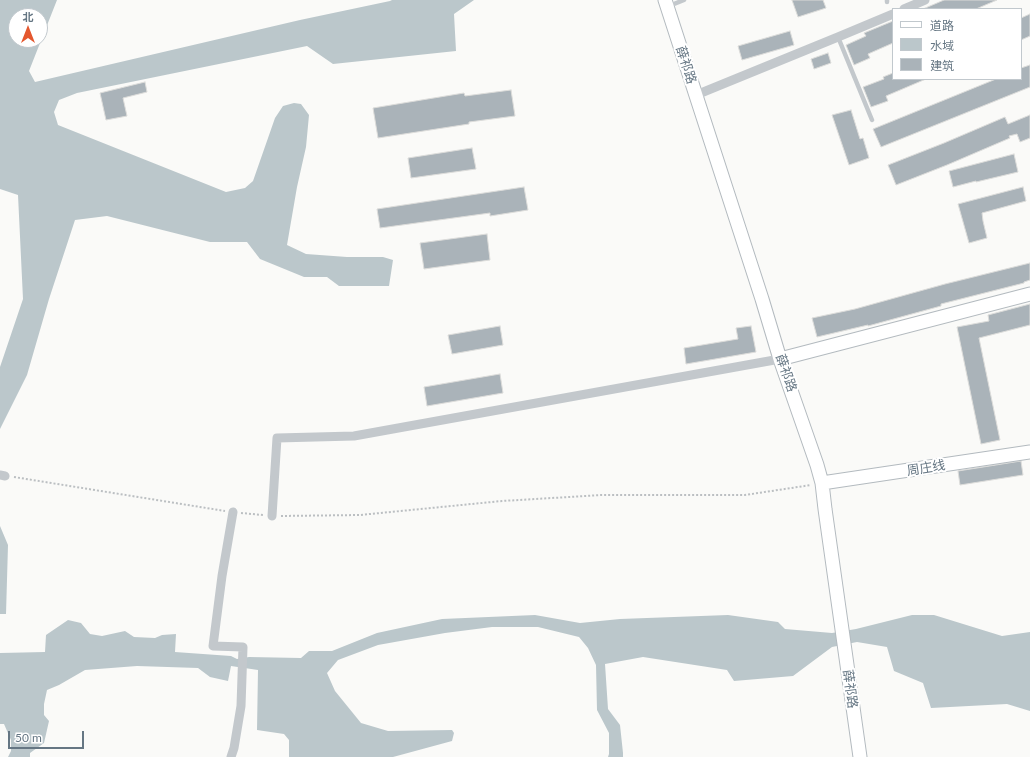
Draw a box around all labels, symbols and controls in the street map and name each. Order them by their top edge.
north arrow [8,8,48,48]
legend [892,8,1022,80]
text: 北 [23,10,34,23]
text: 道路 [930,18,954,33]
text: 水域 [930,38,954,53]
street label: 薛祁路 [673,44,699,86]
text: 建筑 [930,58,954,73]
street label: 薛祁路 [772,352,800,394]
street label: 周庄线 [906,457,946,479]
street label: 薛祁路 [840,669,860,709]
scale bar [10,723,86,749]
text: 50 m [15,730,42,745]

